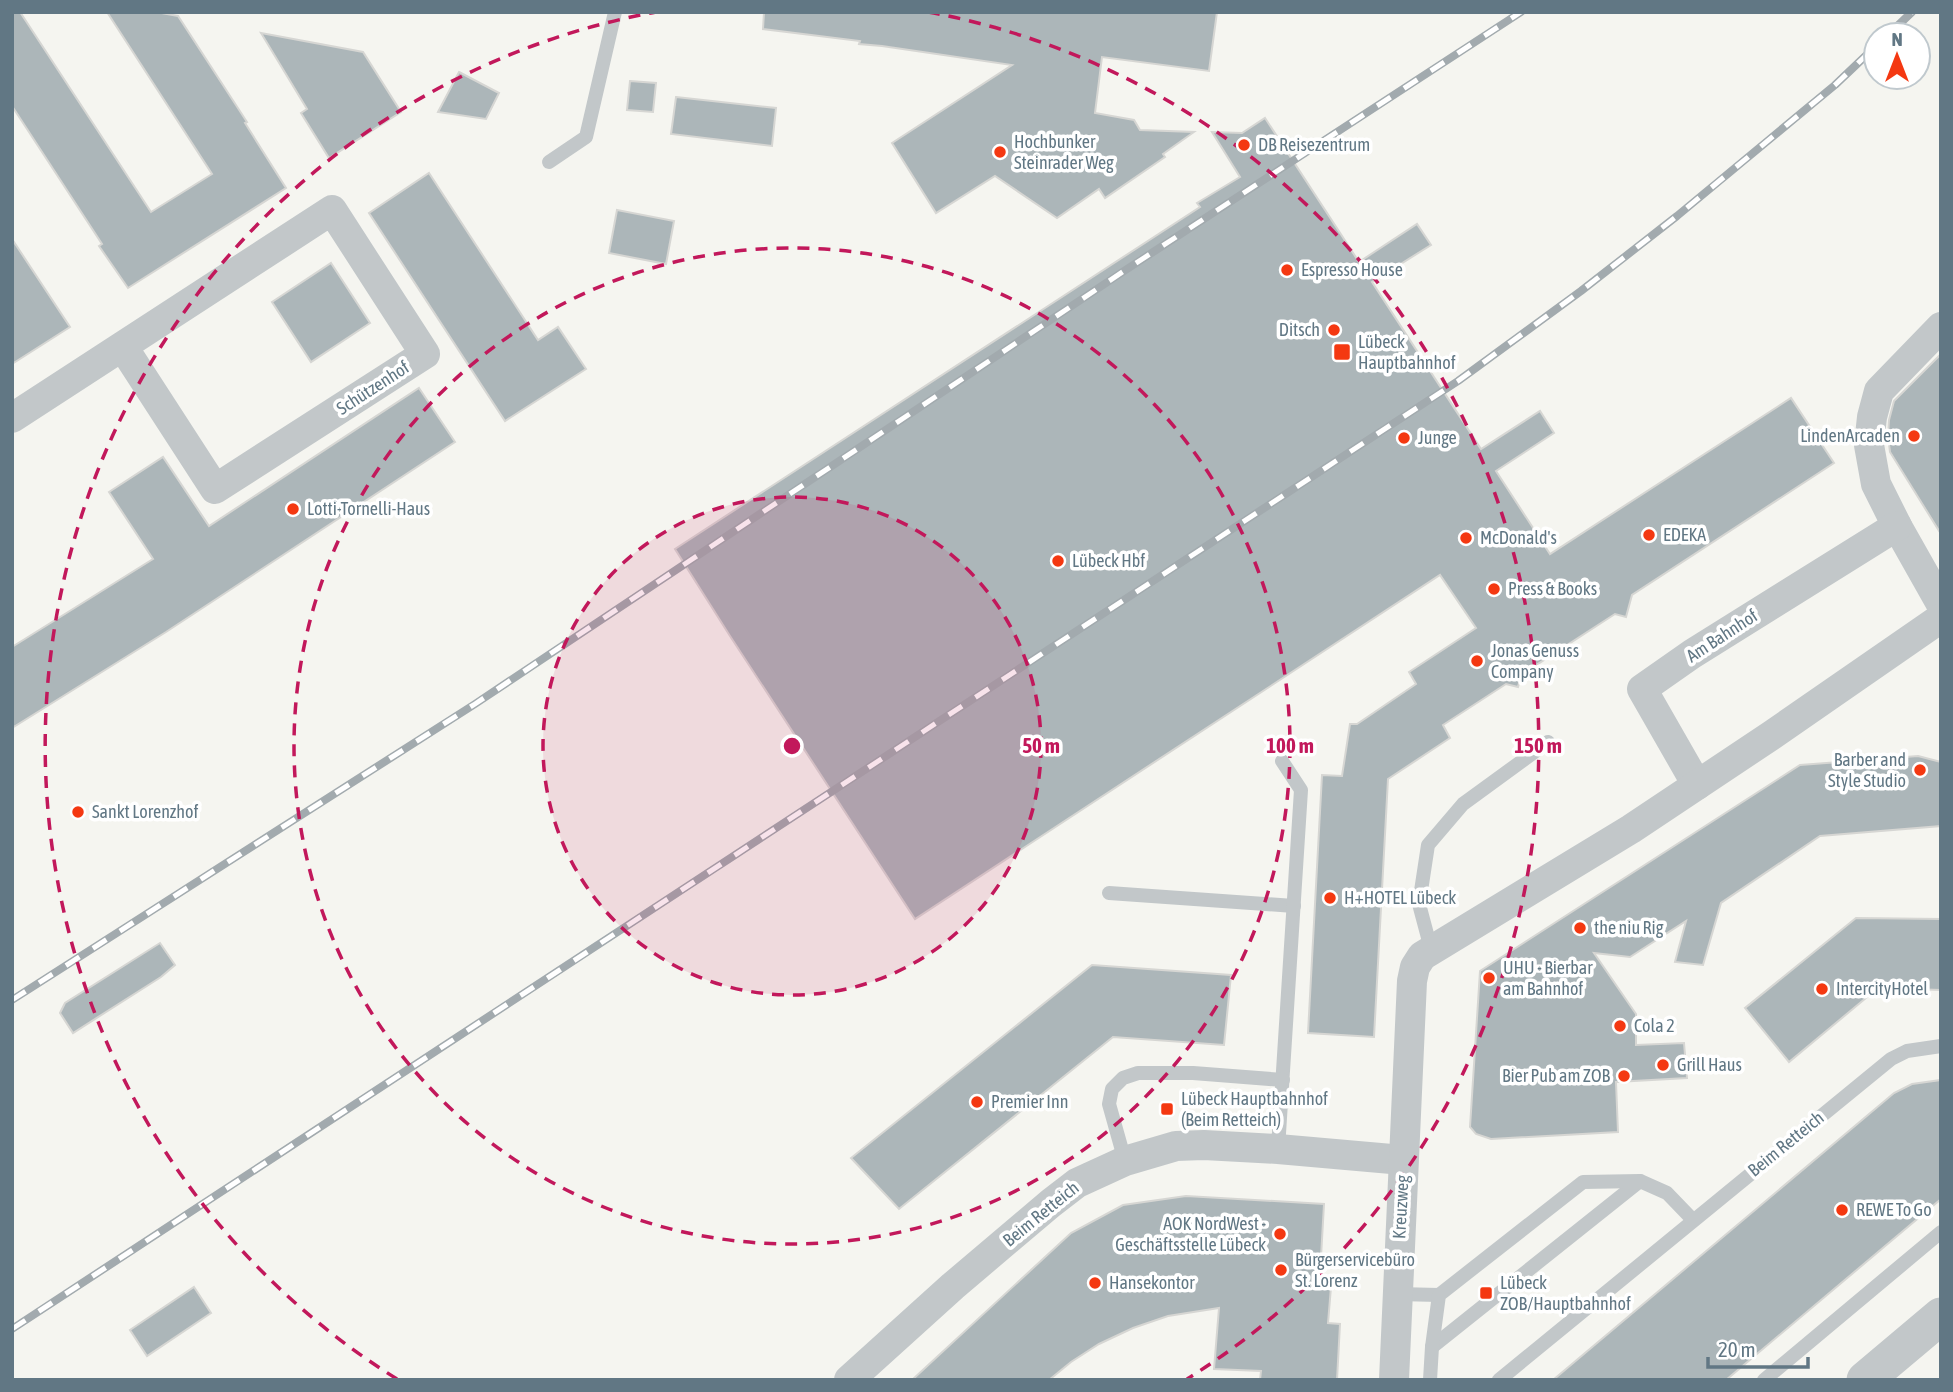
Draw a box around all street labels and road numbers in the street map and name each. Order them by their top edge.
street label: Schützenhof [333,356,413,419]
street label: Am Bahnhof [1682,605,1761,666]
street label: Beim Retteich [1744,1107,1828,1181]
street label: Kreuzweg [1388,1174,1413,1239]
street label: Beim Retteich [999,1177,1083,1251]

